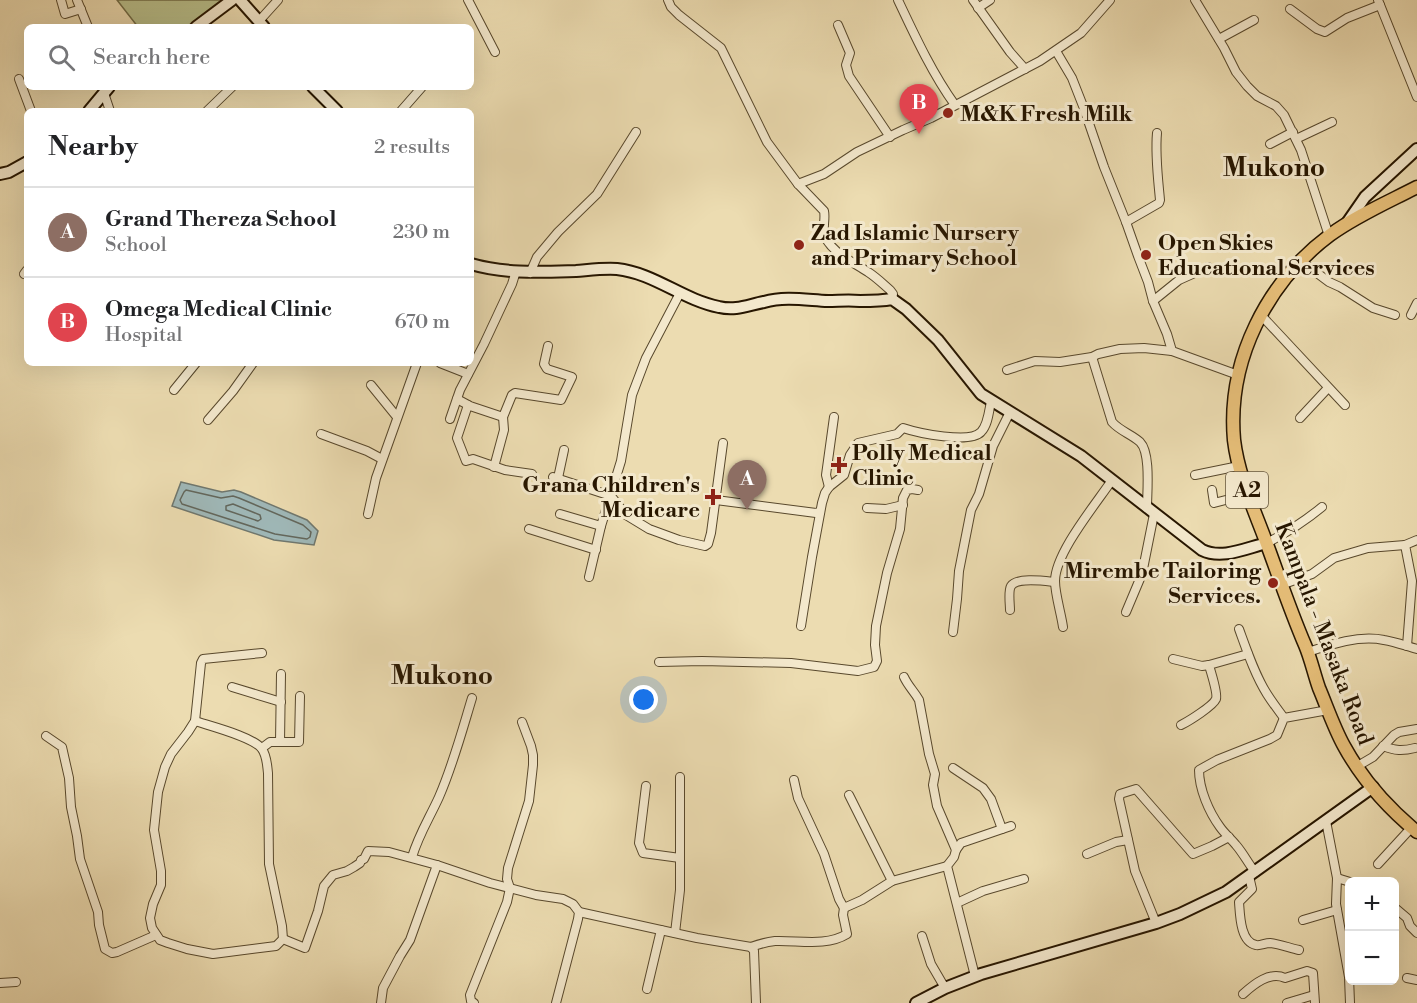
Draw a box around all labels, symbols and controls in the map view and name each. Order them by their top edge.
search box [24,24,474,90]
icon: search [45,41,78,74]
text: Search here [93,44,210,71]
pin: B [900,84,938,134]
place label: M&K Fresh Milk [960,101,1133,128]
marker: M&K Fresh Milk [941,106,955,120]
text: Nearby [48,131,138,163]
text: 2 results [374,135,450,160]
district label: Mukono [1223,152,1325,184]
text: Grand Thereza School [105,206,336,233]
text: A [60,220,75,245]
text: 230 m [393,220,450,245]
place label: Zad Islamic Nursery and Primary School [811,220,1020,272]
place label: Open Skies Educational Services [1158,230,1375,282]
text: School [105,233,167,258]
marker: Zad Islamic Nursery and Primary School [792,238,806,252]
marker: Open Skies Educational Services [1139,248,1153,262]
text: Omega Medical Clinic [105,296,332,323]
text: B [60,310,75,335]
text: 670 m [394,310,450,335]
text: Hospital [105,323,182,348]
place label: Polly Medical Clinic [852,440,992,492]
marker: Polly Medical Clinic [830,456,848,474]
pin: A [728,460,766,510]
place label: Grana Children's Medicare [522,472,700,524]
road number: A2 [1226,472,1268,508]
marker: Grana Children's Medicare [704,488,722,506]
street label: Kampala - Masaka Road [1269,518,1379,749]
place label: Mirembe Tailoring Services. [1064,558,1262,610]
marker: Mirembe Tailoring Services. [1266,576,1280,590]
district label: Mukono [391,660,493,692]
your location [629,685,658,714]
map controls [1345,877,1399,985]
button: + [1345,877,1399,931]
button: − [1345,931,1399,985]

